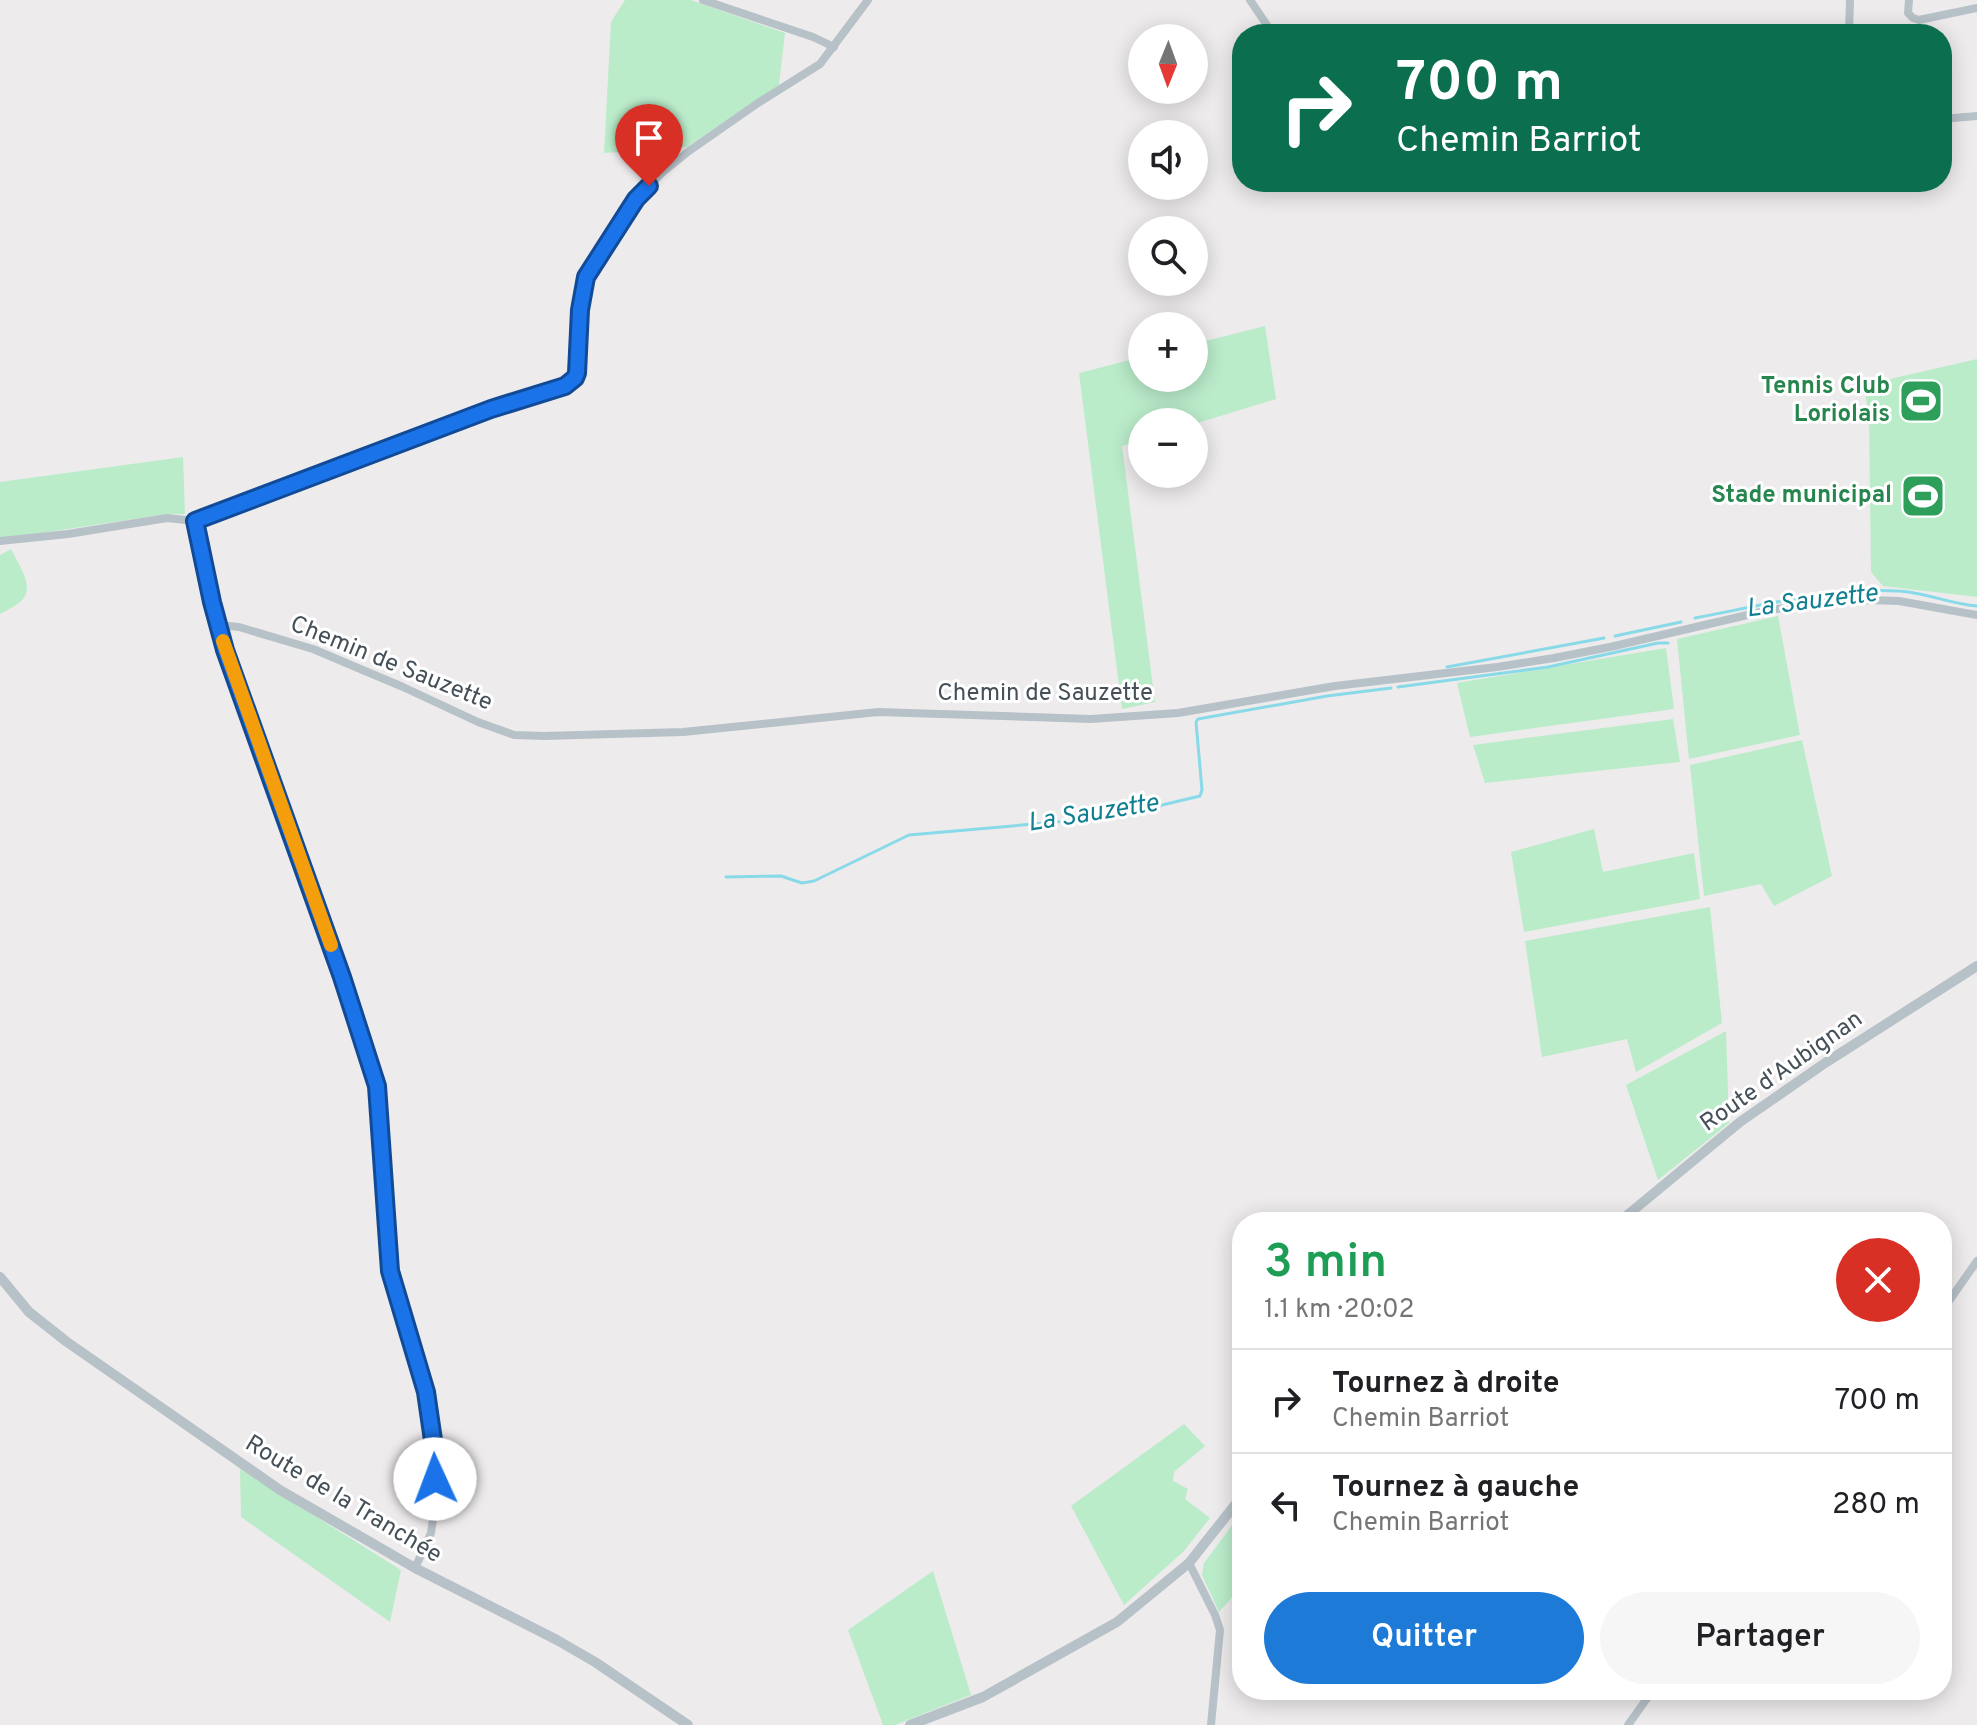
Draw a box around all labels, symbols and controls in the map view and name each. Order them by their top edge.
north arrow [1128,24,1208,104]
map controls [1128,24,1208,488]
text: 700 m [1396,50,1563,120]
icon: right [1264,56,1368,160]
pin [615,104,683,186]
icon: arrive [627,116,671,160]
text: Chemin Barriot [1396,119,1642,165]
button: sound [1128,120,1208,200]
button: search [1128,216,1208,296]
button: + [1128,312,1208,392]
place label: Tennis Club Loriolais [1761,372,1890,430]
sports icon: Tennis Club Loriolais [1897,377,1945,425]
button: − [1128,408,1208,488]
sports icon: Stade municipal [1899,472,1947,520]
place label: Stade municipal [1711,481,1892,511]
water label: La Sauzette [1745,578,1880,626]
street label: Chemin de Sauzette [285,610,497,718]
street label: Chemin de Sauzette [937,679,1153,709]
water label: La Sauzette [1025,787,1161,841]
street label: Route d'Aubignan [1695,1005,1869,1139]
text: 3 min [1264,1234,1387,1294]
button: close [1836,1238,1920,1322]
text: 1.1 km · 20:02 [1264,1294,1415,1327]
text: Tournez à droite [1332,1366,1560,1403]
icon: right [1264,1379,1308,1423]
text: 700 m [1834,1383,1920,1420]
text: Chemin Barriot [1332,1403,1509,1436]
street label: Route de la Tranchée [239,1429,447,1571]
position arrow [393,1437,477,1521]
text: Tournez à gauche [1332,1470,1579,1507]
icon: left [1264,1483,1308,1527]
text: 280 m [1832,1487,1920,1524]
text: Chemin Barriot [1332,1507,1509,1540]
button: Quitter [1264,1592,1584,1684]
button: Partager [1600,1592,1920,1684]

